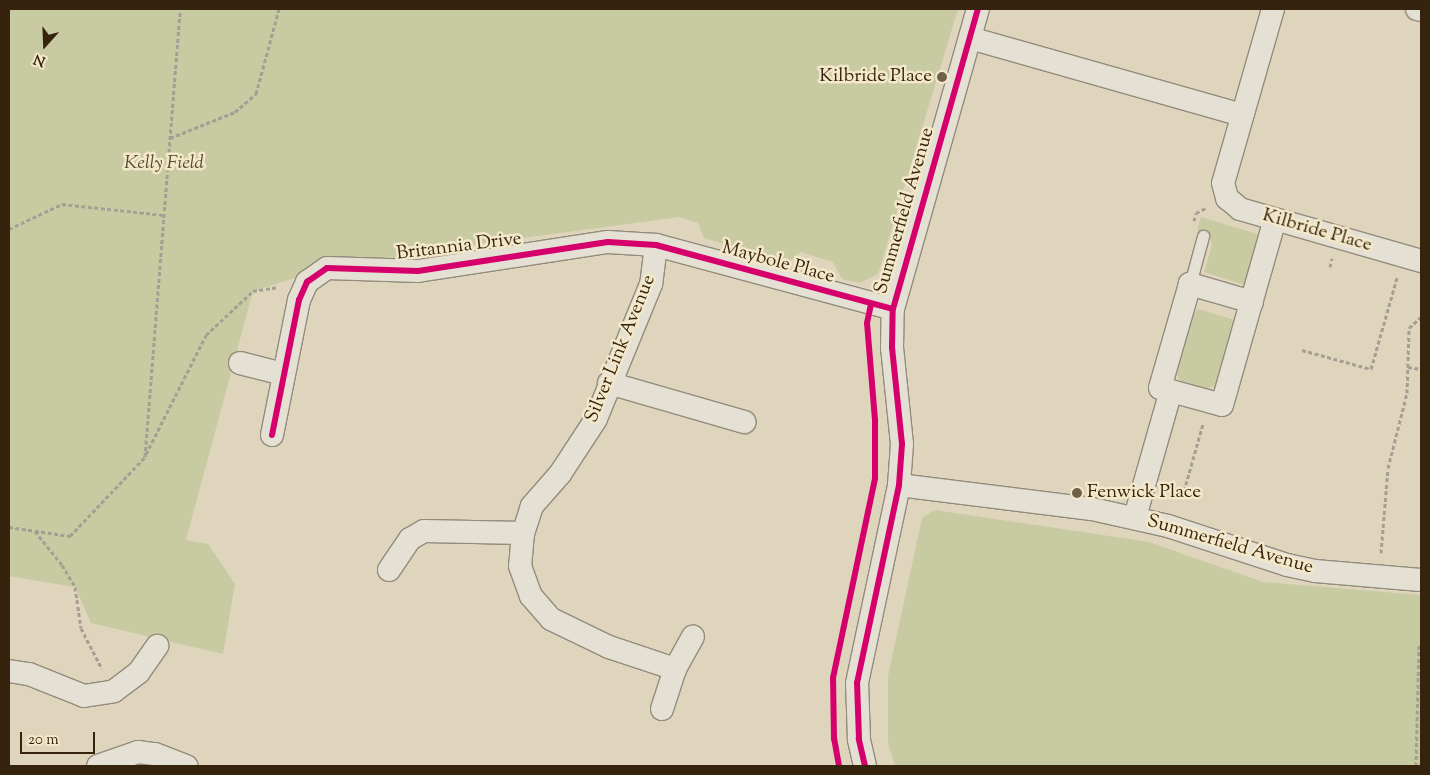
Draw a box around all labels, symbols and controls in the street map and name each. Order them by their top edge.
north arrow [20,20,70,70]
text: N [31,48,49,70]
place label: Kilbride Place [819,66,932,88]
marker: Kilbride Place [936,71,948,83]
street label: Summerfield Avenue [870,125,940,297]
park label: Kelly Field [124,153,204,175]
street label: Kilbride Place [1260,204,1374,258]
street label: Britannia Drive [395,228,523,266]
street label: Maybole Place [719,237,837,289]
street label: Silver Link Avenue [581,272,661,426]
place label: Fenwick Place [1087,482,1201,504]
marker: Fenwick Place [1071,487,1083,499]
street label: Summerfield Avenue [1144,510,1316,580]
scale bar [22,722,98,754]
text: 20 m [28,730,59,751]

